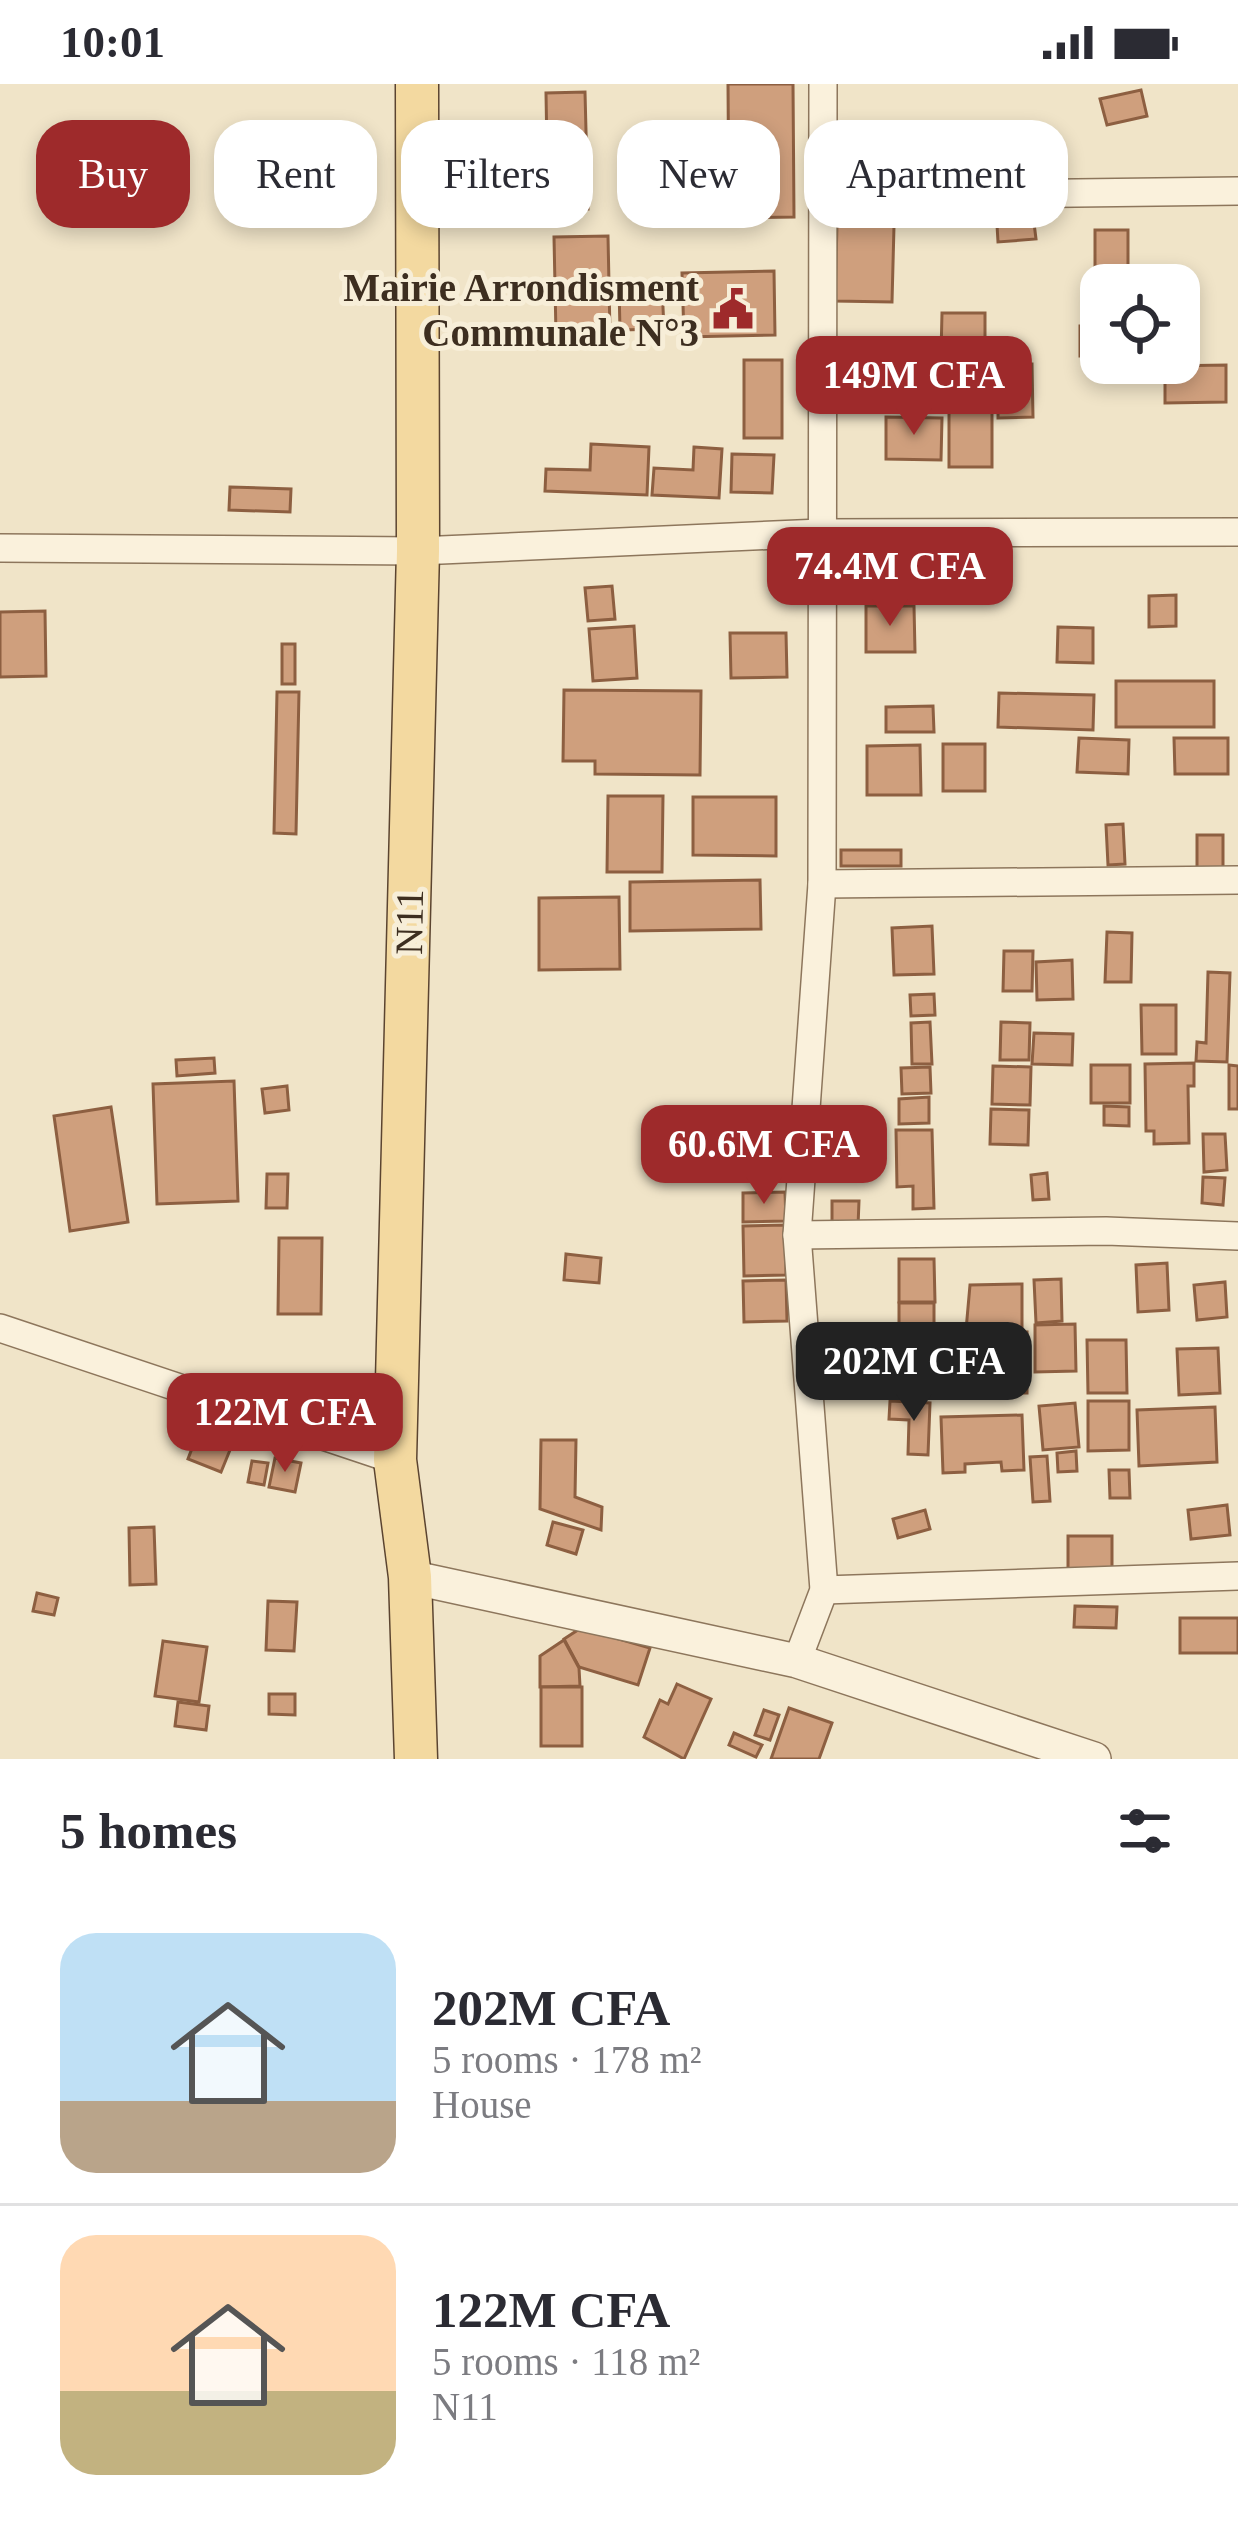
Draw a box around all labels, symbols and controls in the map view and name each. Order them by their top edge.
text: 10:01 [60,17,165,67]
chip: Buy [36,120,190,228]
chip: Rent [214,120,377,228]
chip: Filters [401,120,593,228]
chip: New [617,120,780,228]
chip: Apartment [804,120,1068,228]
map controls [1080,264,1200,384]
button: locate [1080,264,1200,384]
place label: Mairie Arrondisment Communale N°3 [343,266,699,354]
public building icon: Mairie Arrondisment Communale N°3 [710,286,756,332]
pin: 149M CFA [790,336,1038,438]
text: 149M CFA [823,353,1005,396]
pin: 74.4M CFA [753,527,1027,629]
text: 74.4M CFA [794,544,986,587]
street label: N11 [387,889,431,955]
pin: 60.6M CFA [627,1105,901,1207]
text: 60.6M CFA [668,1122,860,1165]
pin: 202M CFA [790,1322,1038,1424]
text: 202M CFA [823,1339,1005,1382]
pin: 122M CFA [161,1373,409,1475]
text: 122M CFA [194,1390,376,1433]
icon: filters [1112,1798,1178,1864]
text: 5 homes [60,1803,237,1859]
text: 202M CFA [432,1980,670,2036]
icon: home [156,1981,300,2125]
text: 5 rooms · 178 m² [432,2038,702,2081]
text: House [432,2083,532,2126]
text: 122M CFA [432,2282,670,2338]
icon: home [156,2283,300,2427]
text: 5 rooms · 118 m² [432,2340,700,2383]
text: N11 [432,2385,498,2428]

